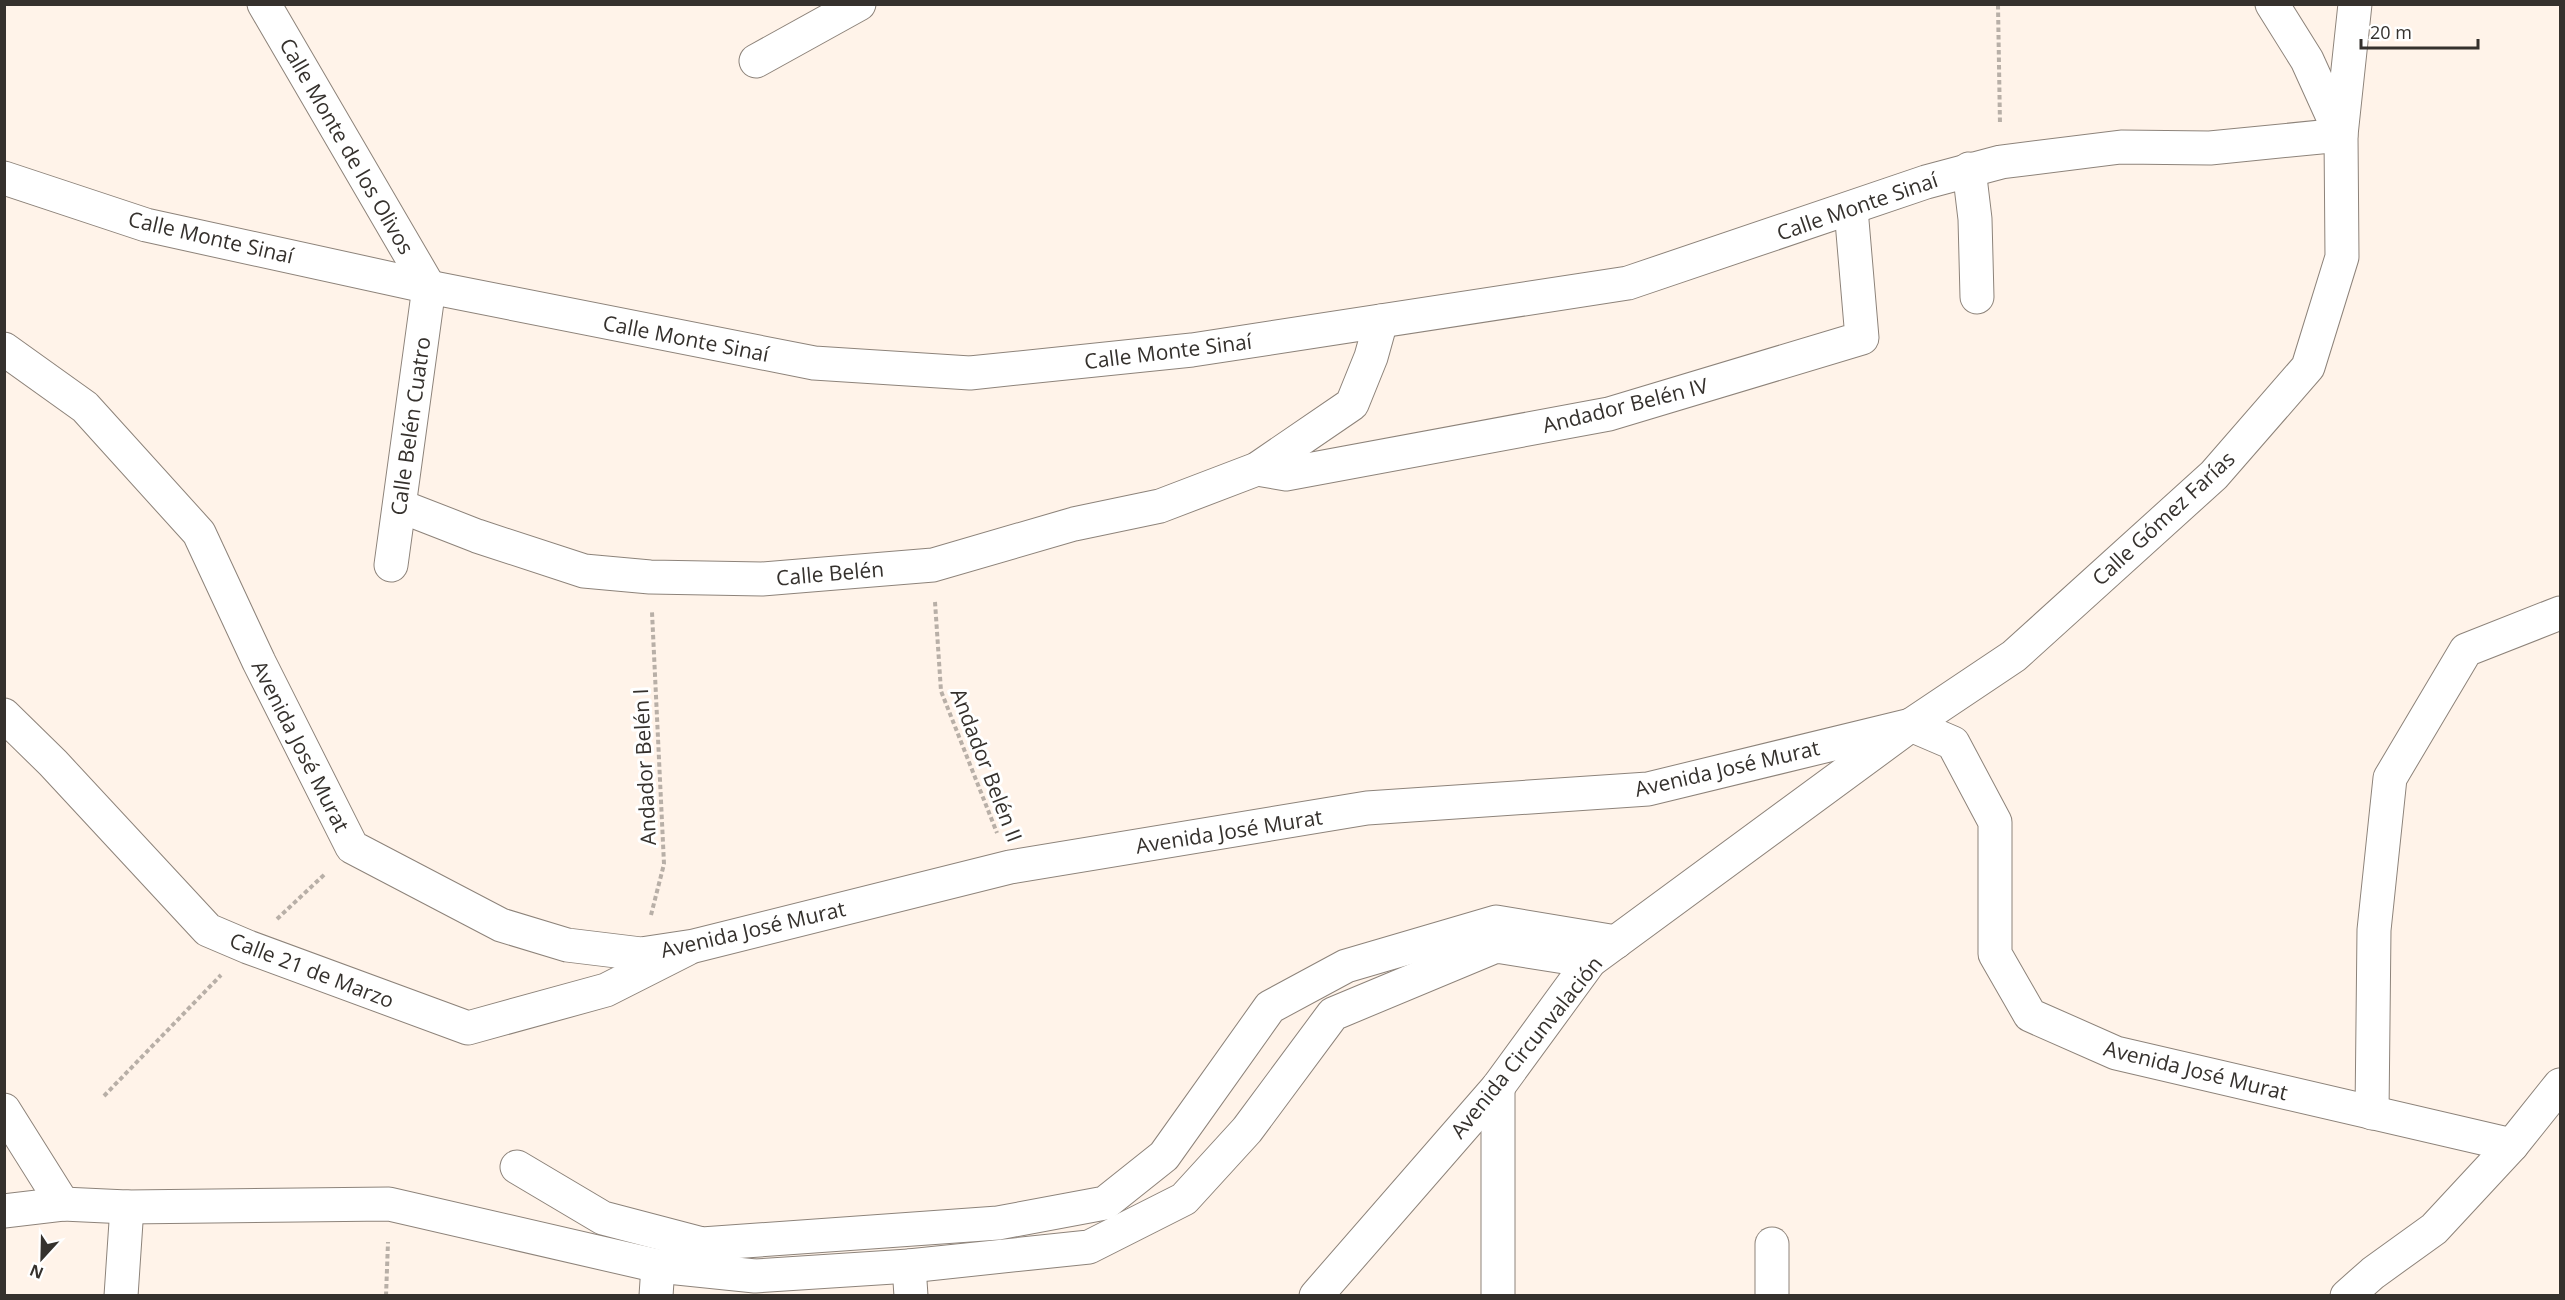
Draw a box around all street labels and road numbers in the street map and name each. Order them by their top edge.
street label: Calle Monte de los Olivos [274,33,420,259]
street label: Calle Monte Sinaí [1773,165,1942,247]
street label: Calle Monte Sinaí [126,204,297,270]
street label: Calle Monte Sinaí [601,308,772,368]
street label: Calle Monte Sinaí [1083,327,1254,375]
street label: Calle Belén Cuatro [384,335,436,517]
street label: Andador Belén IV [1539,371,1711,439]
street label: Calle Gómez Farías [2086,445,2240,591]
street label: Calle Belén [775,554,885,592]
street label: Avenida José Murat [246,656,356,836]
street label: Andador Belén II [945,684,1029,846]
street label: Andador Belén I [626,688,662,846]
street label: Avenida José Murat [1632,733,1822,803]
street label: Avenida José Murat [1134,802,1324,860]
street label: Avenida José Murat [658,894,848,964]
street label: Calle 21 de Marzo [226,926,398,1014]
street label: Avenida Circunvalación [1444,950,1608,1144]
street label: Avenida José Murat [2101,1034,2291,1106]

